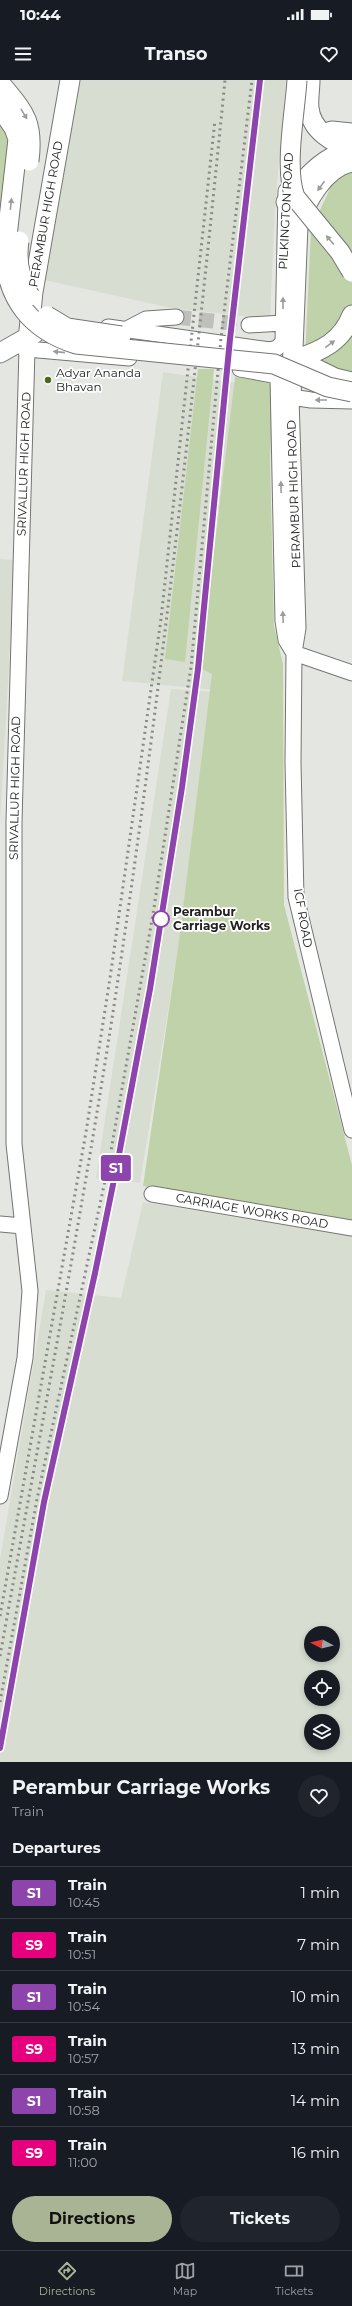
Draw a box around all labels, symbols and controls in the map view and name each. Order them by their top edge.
text: 10:44 [20,5,61,24]
icon: menu [12,43,34,65]
text: Transo [145,43,207,65]
icon: heart [318,43,340,65]
one-way arrow [20,108,27,120]
street label: PERAMBUR HIGH ROAD [25,139,66,288]
street label: PILKINGTON ROAD [275,152,296,270]
one-way arrow [317,180,325,191]
one-way arrow [8,198,14,210]
one-way arrow [325,234,334,245]
one-way arrow [280,296,286,309]
one-way arrow [325,340,335,348]
one-way arrow [53,349,65,356]
place label: Adyar Ananda Bhavan [56,365,141,394]
marker: Adyar Ananda Bhavan [43,375,53,385]
street label: SRIVALLUR HIGH ROAD [13,392,34,536]
one-way arrow [314,397,327,403]
street label: PERAMBUR HIGH ROAD [283,420,304,568]
one-way arrow [277,481,284,493]
one-way arrow [280,610,286,623]
street label: SRIVALLUR HIGH ROAD [6,716,23,860]
street label: ICF ROAD [291,887,316,949]
place label: Perambur Carriage Works [173,904,271,933]
marker: Perambur Carriage Works [152,910,170,928]
line badge: S1 [98,1155,134,1181]
text: S1 [109,1159,123,1177]
street label: CARRIAGE WORKS ROAD [175,1190,330,1231]
north arrow [304,1626,340,1662]
map controls [304,1626,340,1750]
button: locate [304,1670,340,1706]
button: layers [304,1714,340,1750]
button: heart [298,1775,340,1817]
text: Perambur Carriage Works [12,1776,270,1799]
text: Train [12,1803,44,1819]
text: Departures [12,1838,101,1857]
text: Train [68,1875,107,1894]
text: 1 min [301,1883,340,1902]
text: S1 [27,1884,41,1902]
text: 10:45 [68,1894,100,1910]
text: Train [68,1927,107,1946]
text: 7 min [297,1935,340,1954]
text: S9 [25,1936,43,1954]
text: 10:51 [68,1946,96,1962]
text: Train [68,1979,107,1998]
text: 10 min [291,1987,340,2006]
text: S1 [27,1988,41,2006]
text: 10:54 [68,1998,100,2014]
text: Train [68,2031,107,2050]
text: 13 min [292,2039,340,2058]
text: S9 [25,2040,43,2058]
text: 10:57 [68,2050,99,2066]
text: Train [68,2083,107,2102]
text: 14 min [291,2091,340,2110]
text: S1 [27,2092,41,2110]
text: 10:58 [68,2102,100,2118]
text: Train [68,2135,107,2154]
text: 16 min [291,2143,340,2162]
text: S9 [25,2144,43,2162]
text: 11:00 [68,2154,97,2170]
button: Directions [12,2196,172,2242]
button: Tickets [180,2196,340,2242]
tab: Directions [39,2260,95,2298]
tab: Map [173,2260,197,2298]
tab: Tickets [275,2260,313,2298]

